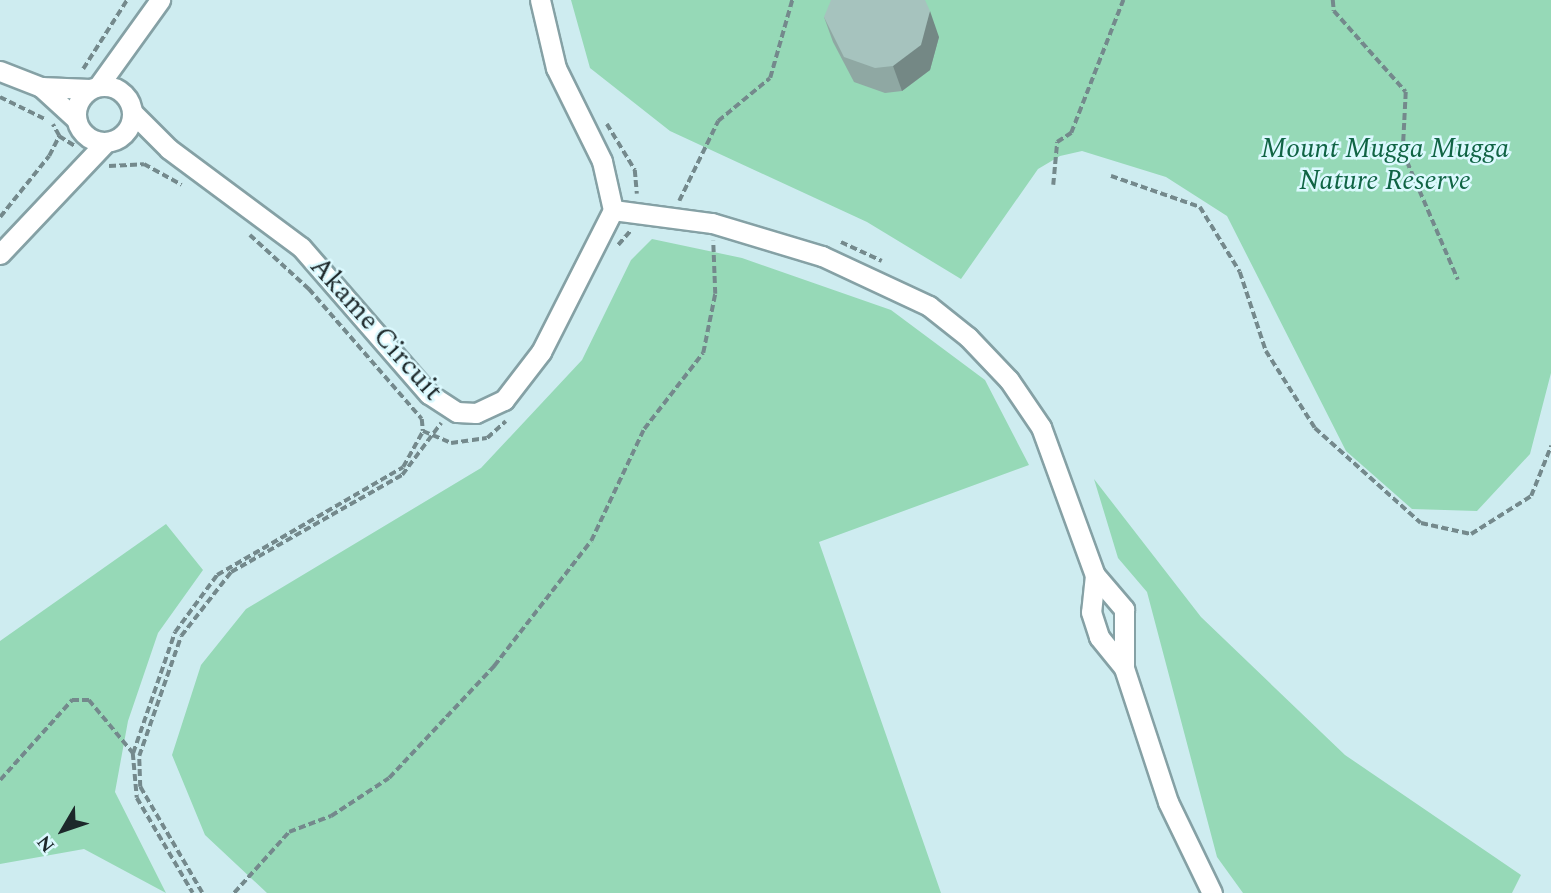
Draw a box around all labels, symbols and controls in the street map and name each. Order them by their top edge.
park label: Mount Mugga Mugga Nature Reserve [1261,132,1509,198]
street label: Akame Circuit [303,250,449,408]
north arrow [28,795,98,865]
text: N [30,828,62,859]

